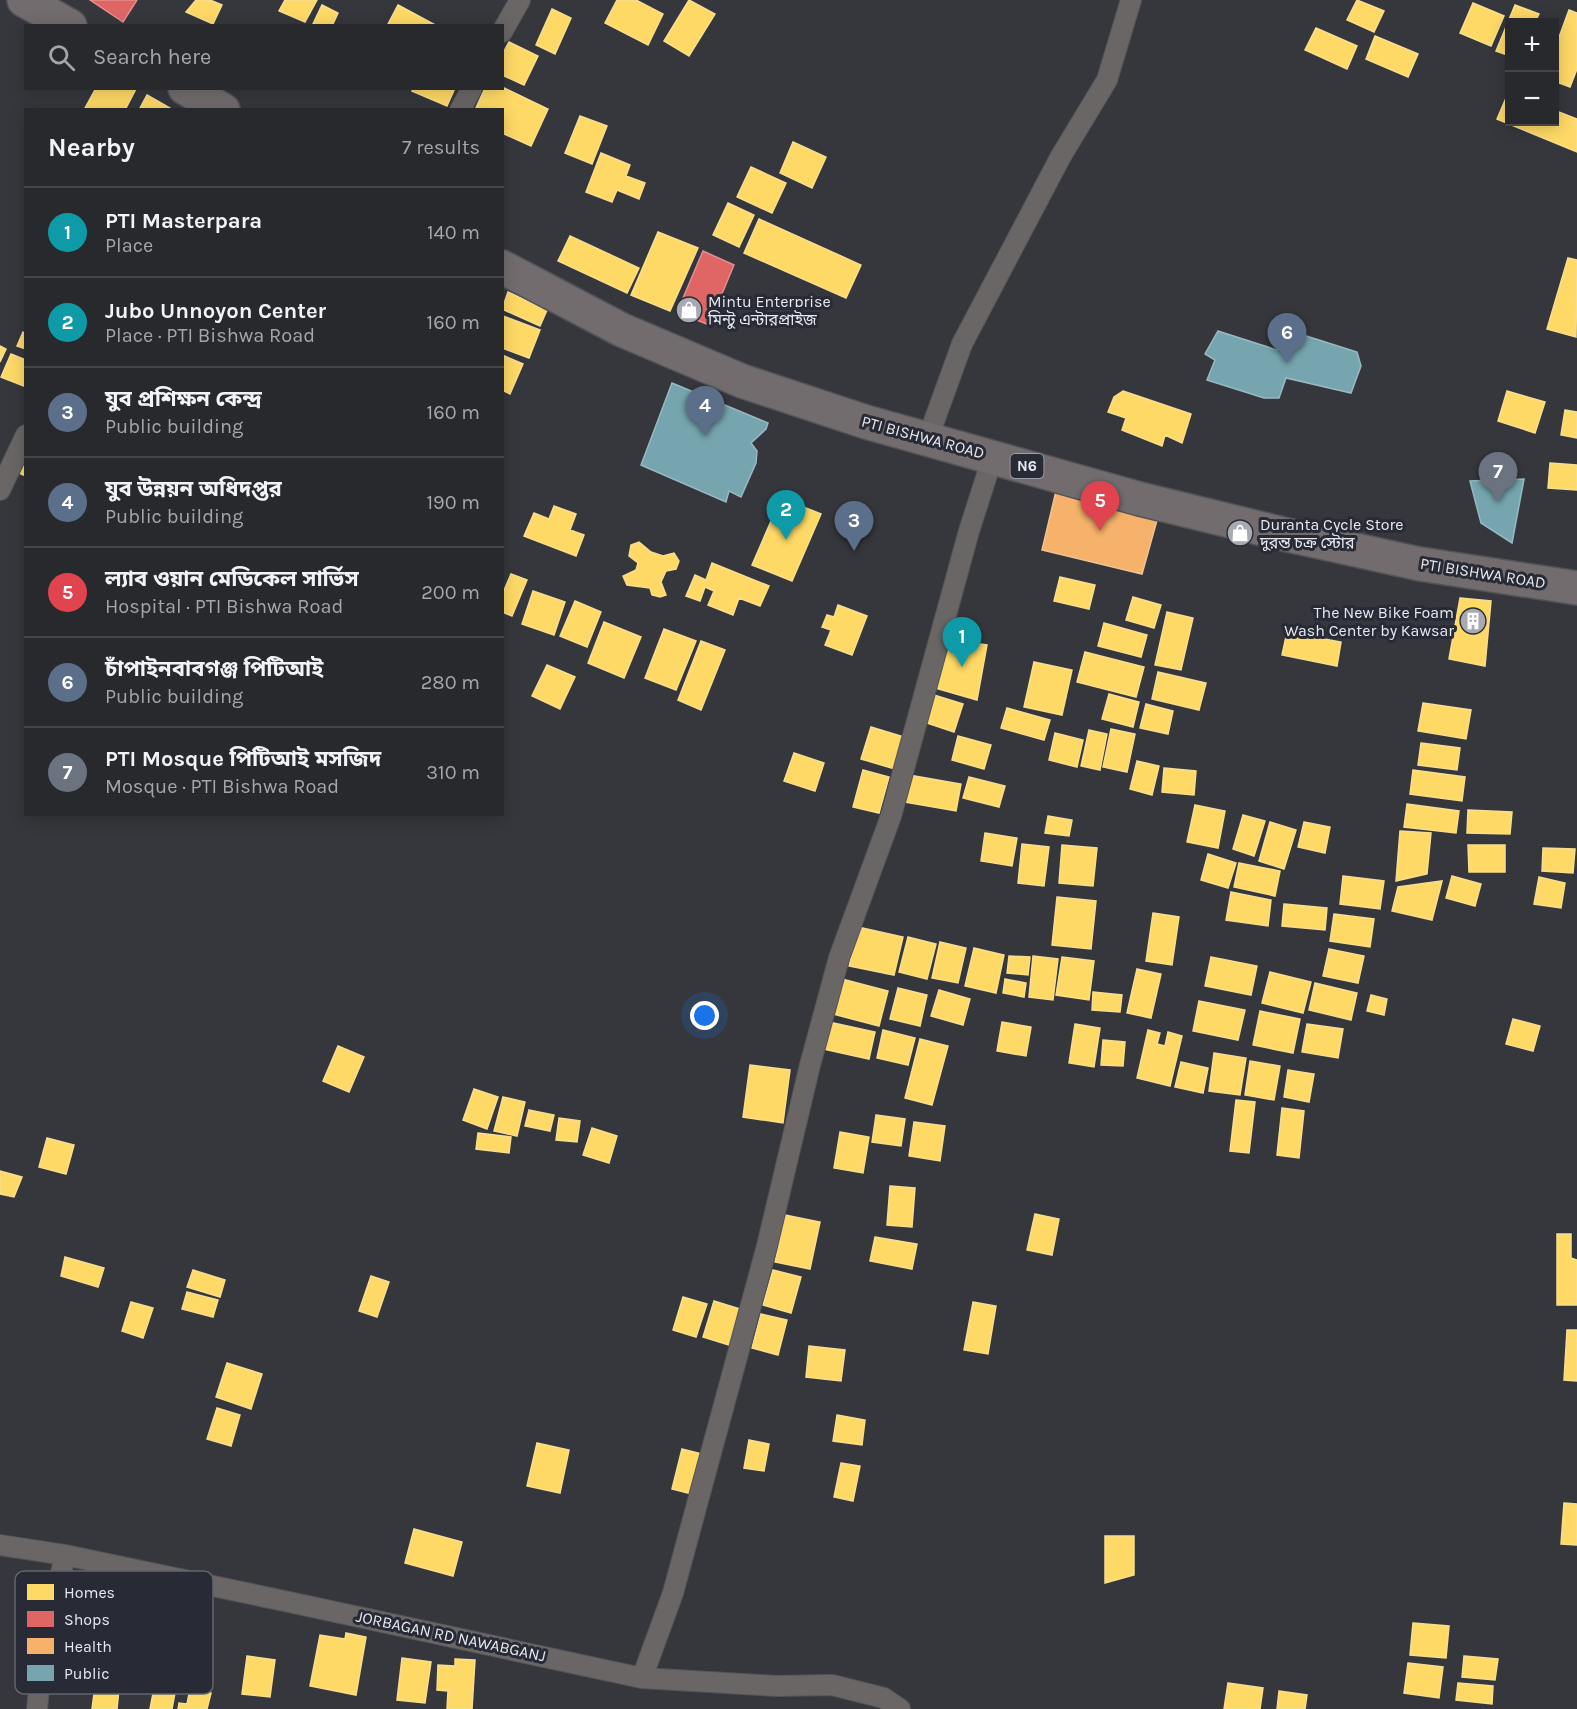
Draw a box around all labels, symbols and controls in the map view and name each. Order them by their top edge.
map controls [1505,18,1559,126]
button: + [1505,18,1559,72]
search box [24,24,504,90]
icon: search [45,41,78,74]
text: Search here [93,44,211,70]
button: − [1505,72,1559,126]
text: Nearby [48,132,135,163]
text: 7 results [402,136,480,159]
text: PTI Masterpara [105,208,262,234]
text: 1 [64,221,71,244]
text: 140 m [427,221,480,244]
text: Place [105,234,153,257]
place label: Mintu Enterprise মিন্টু এন্টারপ্রাইজ [707,292,831,329]
shop icon: Mintu Enterprise মিন্টু এন্টারপ্রাইজ [674,295,704,325]
text: Jubo Unnoyon Center [105,298,326,324]
text: 2 [61,311,74,334]
text: 160 m [427,311,480,334]
pin: 6 [1268,314,1306,363]
text: Place · PTI Bishwa Road [105,324,315,347]
text: যুব প্রশিক্ষন কেন্দ্র [105,386,262,412]
pin: 4 [686,386,724,436]
text: 3 [61,401,74,424]
text: 160 m [427,401,480,424]
street label: PTI BISHWA ROAD [859,411,987,463]
text: Public building [105,415,243,438]
pin: 7 [1478,452,1518,502]
road number: N6 [1010,454,1044,478]
text: যুব উন্নয়ন অধিদপ্তর [105,476,282,502]
pin: 5 [1080,482,1120,531]
pin: 2 [766,490,806,540]
text: 4 [62,491,73,514]
text: 190 m [426,491,480,514]
pin: 3 [834,502,874,551]
text: Public building [105,505,243,528]
place label: Duranta Cycle Store দুরন্ত চক্র স্টোর [1259,515,1404,552]
shop icon: Duranta Cycle Store দুরন্ত চক্র স্টোর [1225,518,1255,548]
street label: PTI BISHWA ROAD [1419,554,1547,592]
text: ল্যাব ওয়ান মেডিকেল সার্ভিস [105,566,359,592]
text: 5 [62,581,73,604]
text: 200 m [421,581,480,604]
text: Hospital · PTI Bishwa Road [105,595,343,618]
place label: The New Bike Foam Wash Center by Kawsar [1284,603,1454,640]
building icon: The New Bike Foam Wash Center by Kawsar [1458,606,1488,636]
pin: 1 [942,618,982,667]
text: চাঁপাইনবাবগঞ্জ পিটিআই [105,656,323,682]
text: 6 [61,671,74,694]
text: 280 m [421,671,480,694]
text: Public building [105,685,243,708]
text: PTI Mosque পিটিআই মসজিদ [105,746,381,772]
text: 7 [63,761,72,784]
text: 310 m [426,761,480,784]
text: Mosque · PTI Bishwa Road [105,775,339,798]
your location [690,1001,719,1030]
legend [15,1571,213,1694]
text: Homes [64,1583,115,1602]
street label: JORBAGAN RD NAWABGANJ [354,1607,548,1665]
text: Shops [64,1610,110,1629]
text: Health [64,1637,112,1656]
text: Public [64,1664,110,1683]

